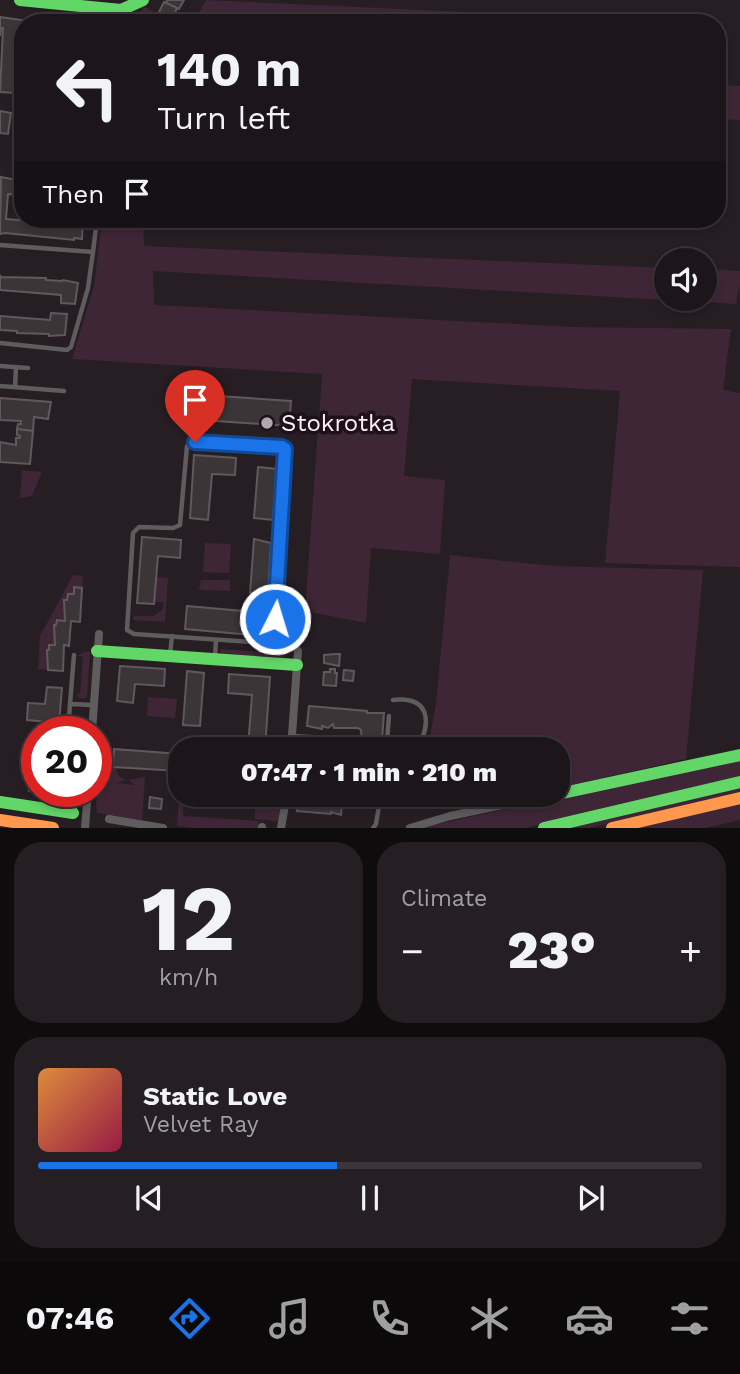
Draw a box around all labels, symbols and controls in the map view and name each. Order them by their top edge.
text: 140 m [157,40,301,98]
icon: left [42,42,133,133]
text: Turn left [157,99,290,137]
icon: arrive [118,175,156,213]
text: Then [42,179,104,209]
map controls [654,248,717,311]
button: sound [654,248,717,311]
pin [165,370,225,442]
icon: arrive [176,381,214,419]
place label: Stokrotka [281,409,395,437]
marker: Stokrotka [259,415,275,431]
position arrow [238,582,312,656]
speed limit sign: 20 [21,716,112,807]
text: 07:47 · 1 min · 210 m [241,757,497,787]
text: 12 [142,865,235,972]
text: Climate [401,885,487,912]
text: 23° [507,920,596,981]
text: − [401,929,424,973]
text: + [679,929,702,973]
text: km/h [159,964,218,991]
text: Static Love [143,1081,287,1111]
text: Velvet Ray [143,1111,259,1138]
icon: previous [130,1179,168,1217]
icon: pause [351,1179,389,1217]
icon: next [572,1179,610,1217]
icon: directions [165,1294,214,1343]
icon: music [265,1294,314,1343]
icon: phone [365,1294,414,1343]
icon: climate [465,1294,514,1343]
icon: car [565,1294,614,1343]
icon: filters [665,1294,714,1343]
text: 07:46 [26,1299,114,1337]

